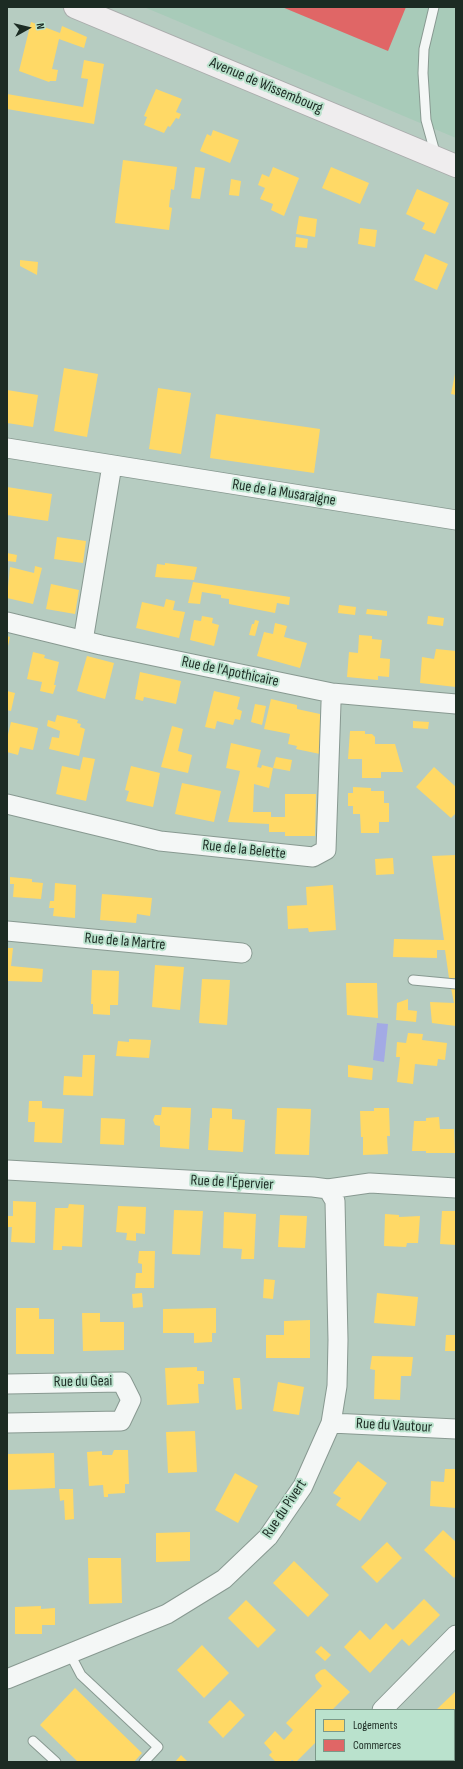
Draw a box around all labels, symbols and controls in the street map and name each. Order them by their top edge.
north arrow [8,8,48,48]
text: N [34,22,47,30]
street label: Avenue de Wissembourg [207,54,325,118]
street label: Rue de la Musaraigne [231,476,337,510]
street label: Rue de l'Apothicaire [180,653,280,691]
street label: Rue de la Belette [201,837,287,863]
street label: Rue de la Martre [84,930,166,954]
street label: Rue de l'Épervier [190,1172,274,1194]
street label: Rue du Geai [54,1372,112,1392]
street label: Rue du Vautour [356,1415,432,1437]
street label: Rue du Pivert [259,1476,311,1542]
legend [315,1709,455,1761]
text: Logements [353,1718,397,1733]
text: Commerces [353,1738,401,1753]

